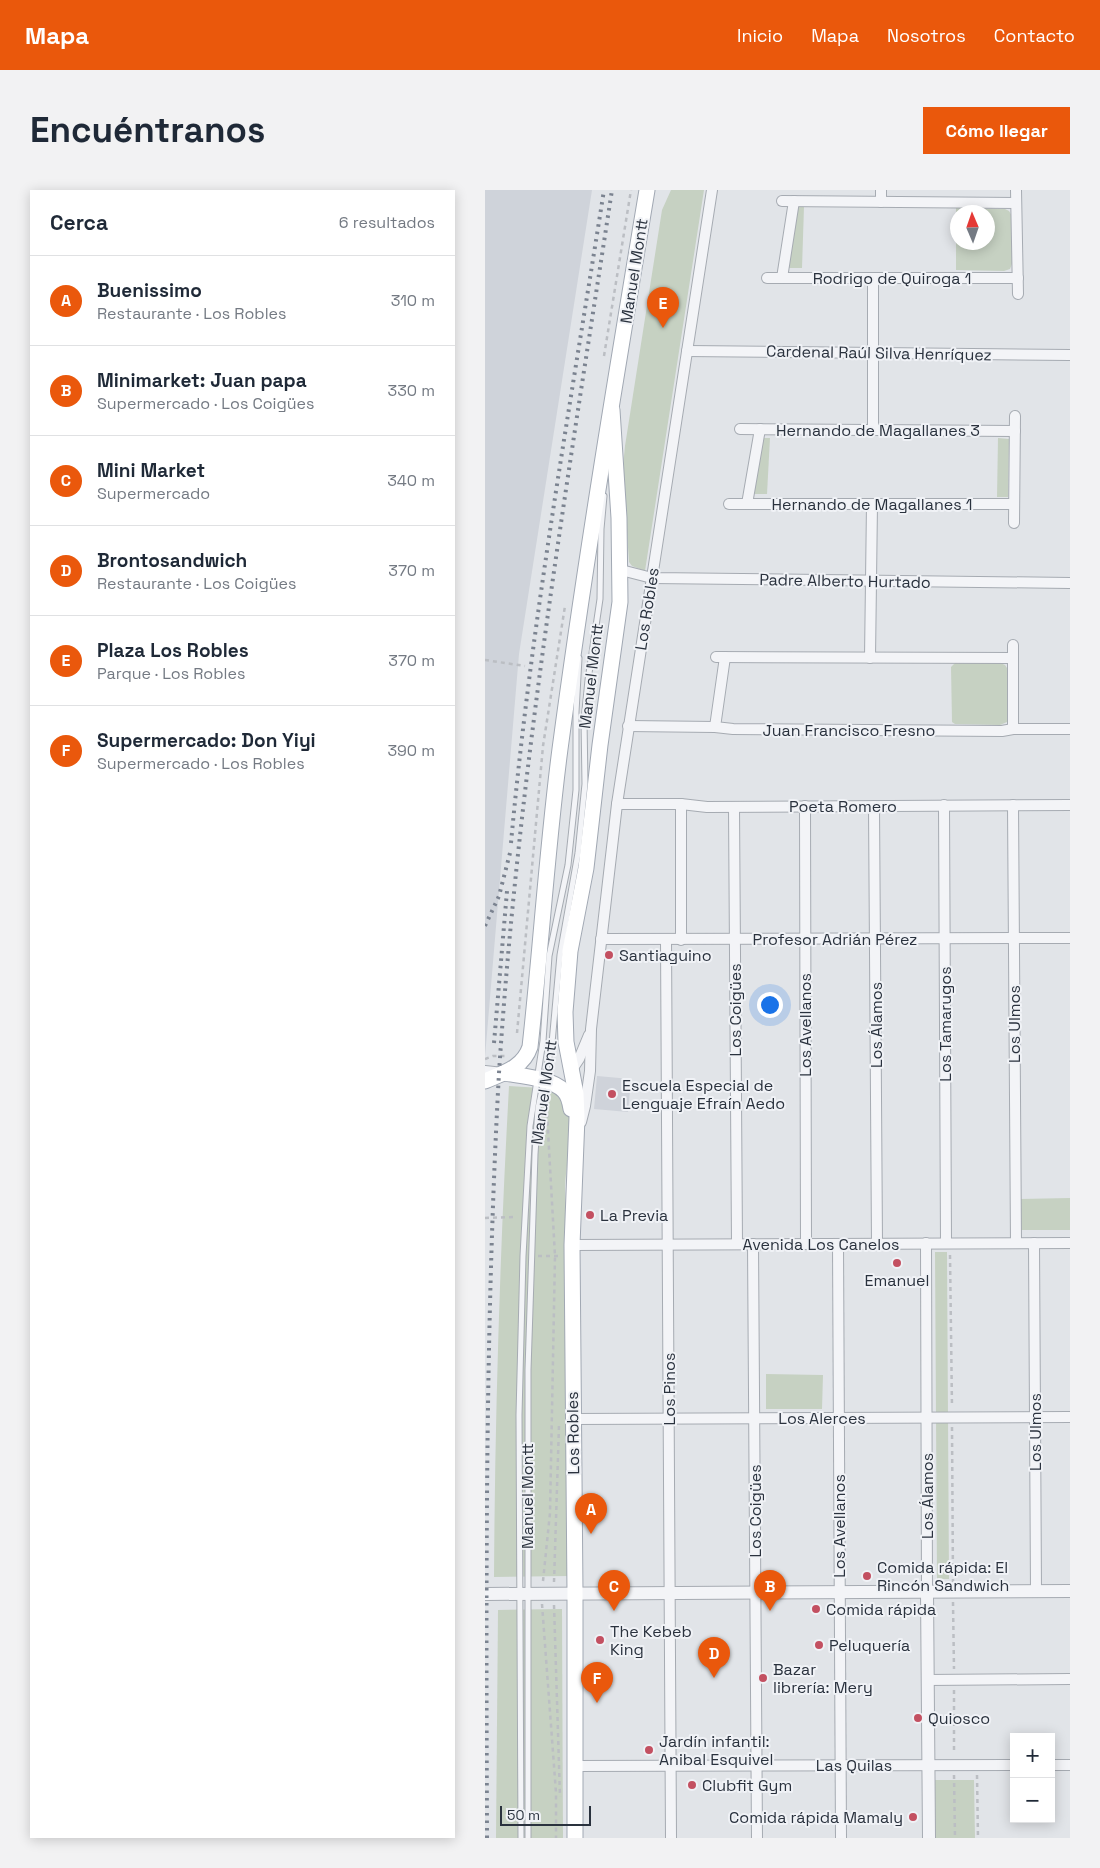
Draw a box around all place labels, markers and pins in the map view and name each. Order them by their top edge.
pin: E [647,287,679,328]
place label: Santiaguino [619,945,712,966]
marker: Santiaguino [603,949,615,961]
place label: Escuela Especial de Lenguaje Efraín Aedo [622,1075,785,1114]
marker: Escuela Especial de Lenguaje Efraín Aedo [606,1088,618,1100]
place label: La Previa [600,1205,668,1226]
marker: La Previa [584,1209,596,1221]
marker: Emanuel [891,1257,903,1269]
place label: Emanuel [865,1270,929,1291]
pin: A [575,1493,607,1534]
place label: Comida rápida: El Rincón Sandwich [877,1557,1009,1596]
pin: C [598,1570,630,1611]
pin: B [754,1570,786,1611]
marker: Comida rápida: El Rincón Sandwich [861,1570,873,1582]
place label: Comida rápida [826,1599,936,1620]
marker: Comida rápida [810,1603,822,1615]
place label: The Kebeb King [610,1621,692,1660]
marker: The Kebeb King [594,1634,606,1646]
place label: Peluquería [829,1635,910,1656]
pin: D [698,1637,730,1678]
marker: Peluquería [813,1639,825,1651]
place label: Bazar librería: Mery [773,1659,873,1698]
pin: F [581,1662,613,1703]
marker: Bazar librería: Mery [757,1672,769,1684]
place label: Quiosco [928,1708,990,1729]
marker: Quiosco [912,1712,924,1724]
place label: Jardín infantil: Anibal Esquivel [659,1731,774,1770]
marker: Jardín infantil: Anibal Esquivel [643,1744,655,1756]
place label: Clubfit Gym [702,1775,792,1796]
marker: Clubfit Gym [686,1779,698,1791]
place label: Comida rápida Mamaly [729,1807,903,1828]
marker: Comida rápida Mamaly [907,1811,919,1823]

